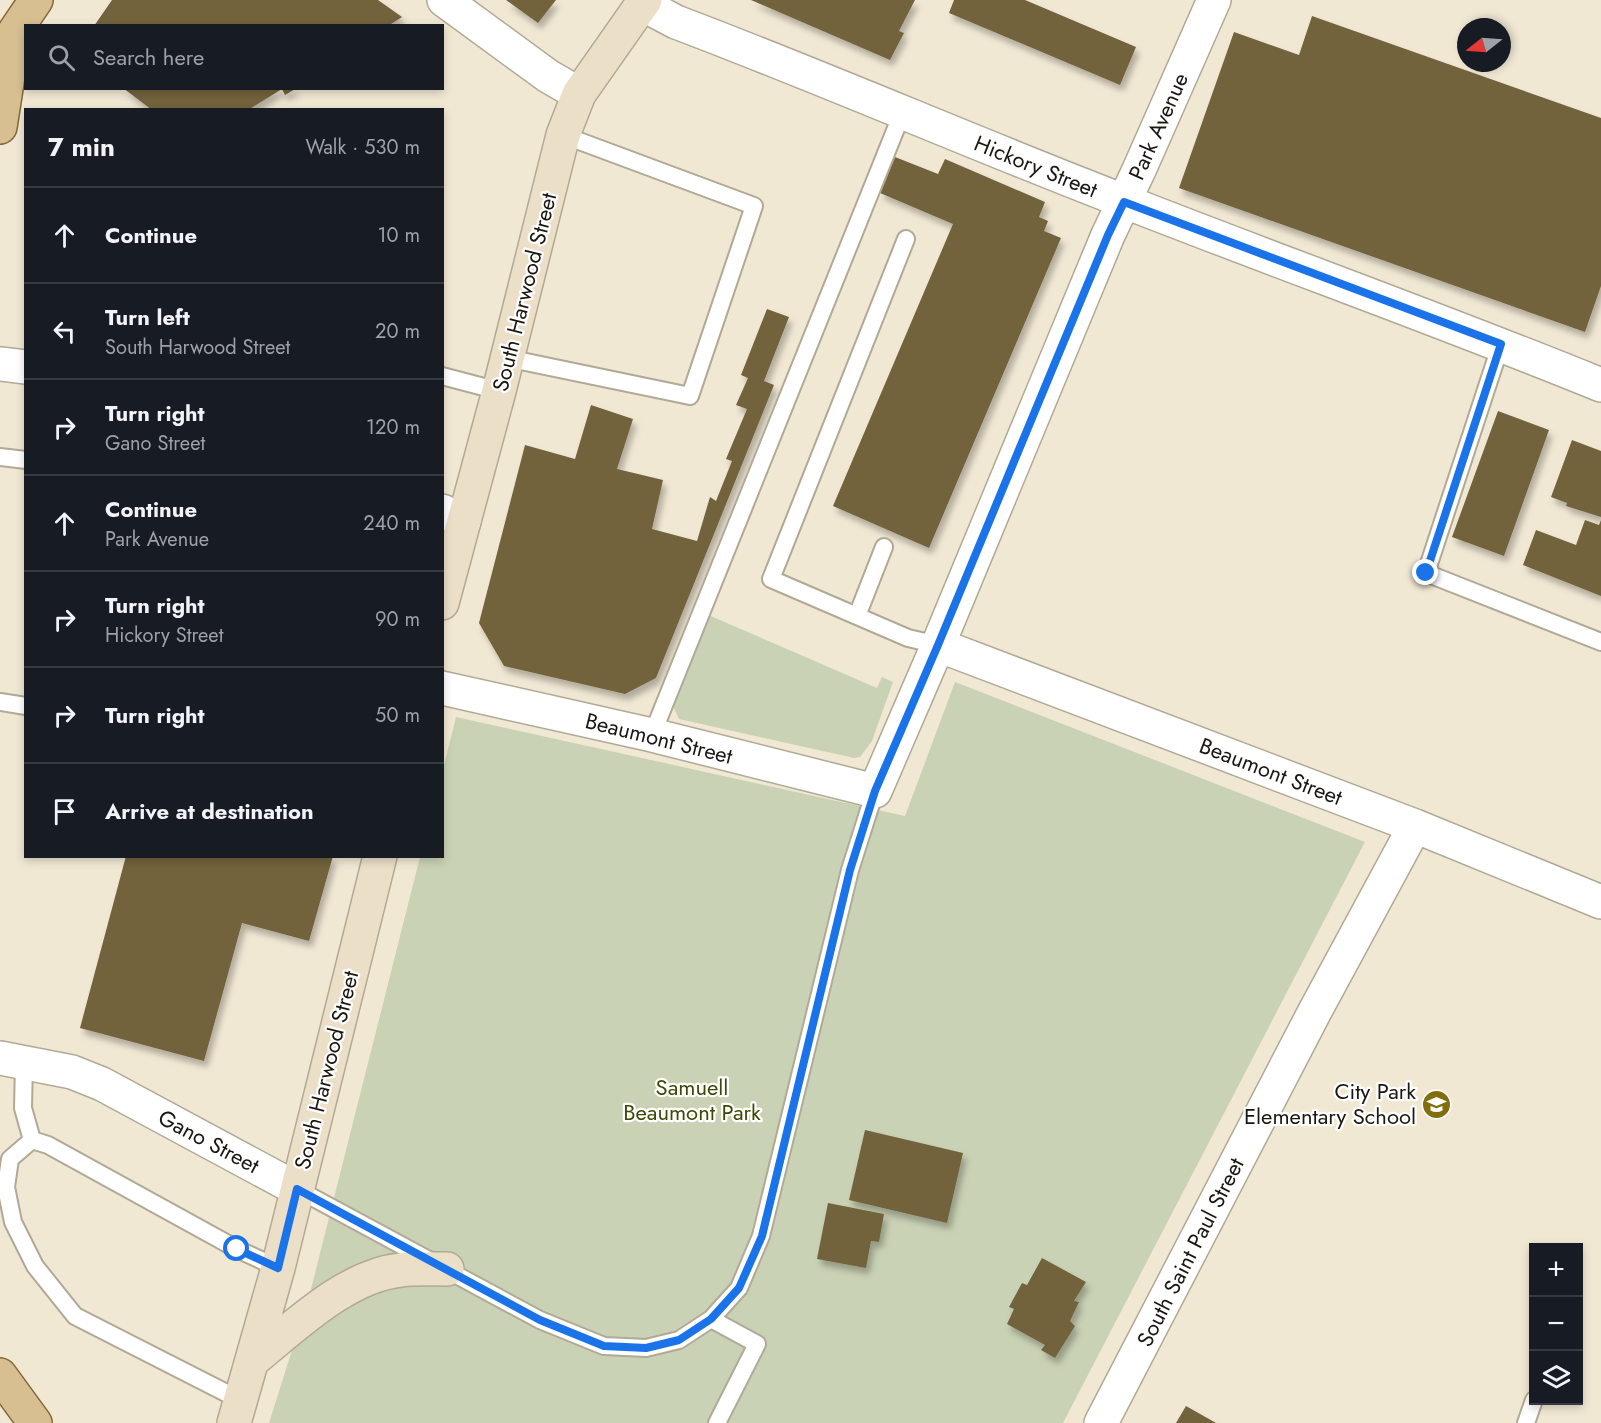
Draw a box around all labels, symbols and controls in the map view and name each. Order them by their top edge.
north arrow [1457,18,1511,72]
search box [24,24,444,90]
icon: search [45,41,78,74]
text: Search here [93,41,204,73]
street label: Park Avenue [1120,67,1196,185]
street label: Hickory Street [970,127,1103,206]
text: 7 min [48,128,115,166]
text: Walk · 530 m [305,133,420,162]
street label: South Harwood Street [484,189,564,395]
icon: ahead [48,219,81,252]
text: Continue [105,219,197,251]
text: 10 m [377,221,420,250]
text: Turn left [105,301,190,333]
icon: left [48,315,81,348]
text: 20 m [375,317,420,346]
text: South Harwood Street [105,333,290,362]
text: Turn right [105,397,205,429]
icon: right [48,411,81,444]
text: 120 m [366,413,420,442]
text: Gano Street [105,429,205,458]
text: Continue [105,493,197,525]
icon: ahead [48,507,81,540]
text: 240 m [363,509,420,538]
text: Park Avenue [105,525,209,554]
route end [1412,559,1438,585]
text: Turn right [105,589,205,621]
icon: right [48,603,81,636]
text: 90 m [375,605,420,634]
text: Hickory Street [105,621,223,650]
icon: right [48,699,81,732]
text: Turn right [105,699,205,731]
text: 50 m [375,701,420,730]
street label: Beaumont Street [582,704,737,772]
street label: Beaumont Street [1195,729,1348,813]
icon: arrive [48,795,81,828]
text: Arrive at destination [105,795,314,827]
street label: South Harwood Street [286,967,366,1173]
park label: Samuell Beaumont Park [623,1071,761,1128]
place label: City Park Elementary School [1244,1075,1416,1132]
school or university icon: City Park Elementary School [1421,1088,1453,1120]
street label: Gano Street [153,1101,266,1181]
street label: South Saint Paul Street [1128,1151,1252,1352]
route start [223,1235,249,1261]
map controls [1529,1243,1583,1405]
button: + [1529,1243,1583,1297]
button: − [1529,1297,1583,1351]
button: layers [1529,1351,1583,1405]

